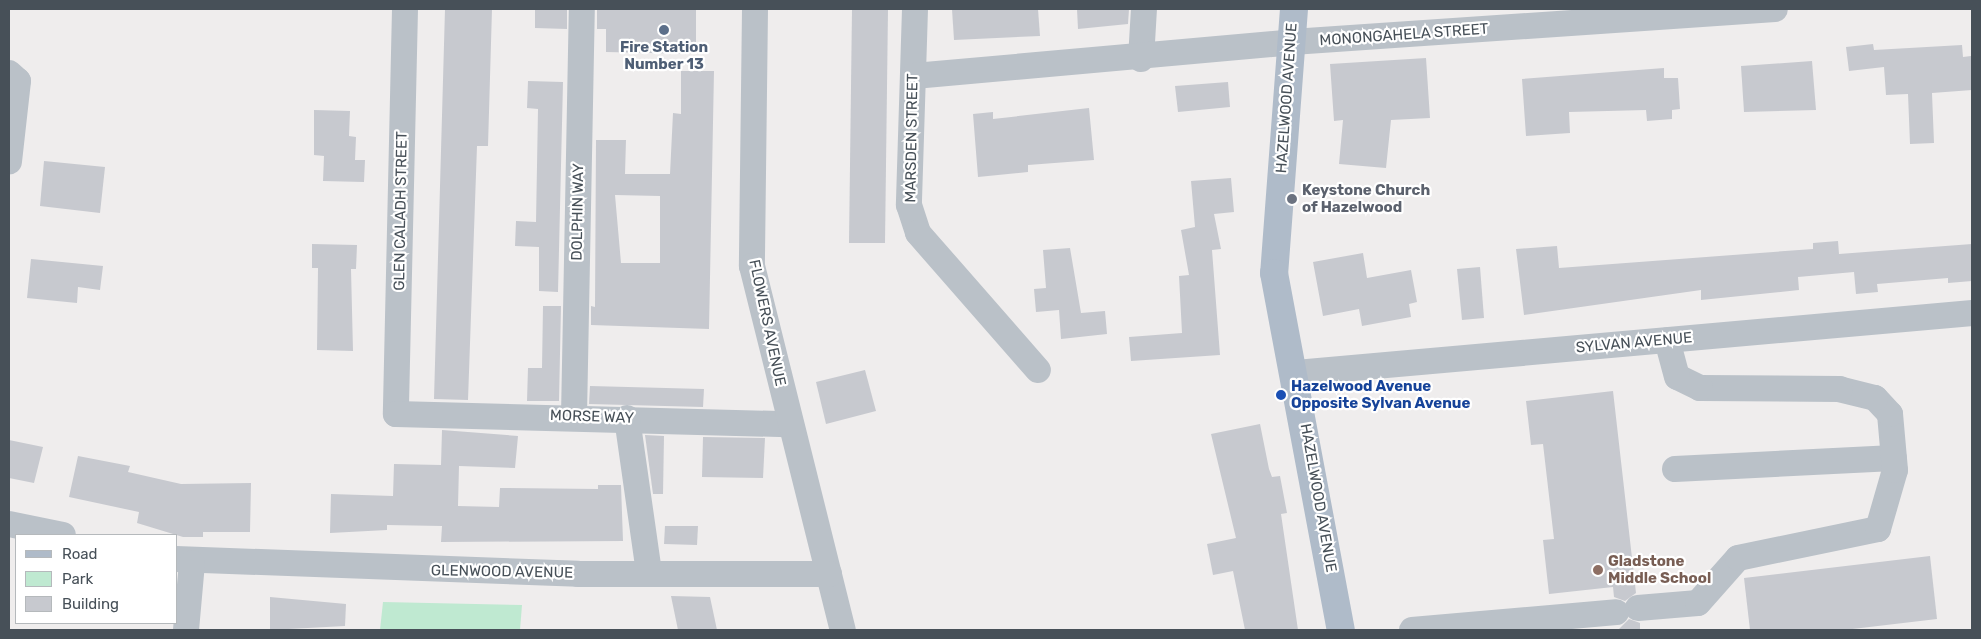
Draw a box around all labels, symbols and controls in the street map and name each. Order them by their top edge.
street label: MONONGAHELA STREET [1319,20,1489,50]
street label: HAZELWOOD AVENUE [1273,22,1301,174]
marker: Fire Station Number 13 [658,24,670,36]
place label: Fire Station Number 13 [620,38,708,73]
street label: MARSDEN STREET [902,73,922,203]
street label: GLEN CALADH STREET [391,131,411,291]
street label: DOLPHIN WAY [568,163,588,261]
place label: Keystone Church of Hazelwood [1302,181,1430,216]
marker: Keystone Church of Hazelwood [1286,193,1298,205]
street label: FLOWERS AVENUE [745,258,789,388]
street label: SYLVAN AVENUE [1575,329,1693,357]
place label: Hazelwood Avenue Opposite Sylvan Avenue [1291,377,1471,412]
marker: Hazelwood Avenue Opposite Sylvan Avenue [1275,389,1287,401]
street label: MORSE WAY [550,407,634,427]
street label: HAZELWOOD AVENUE [1296,422,1340,574]
legend [15,534,178,624]
text: Road [62,545,98,563]
place label: Gladstone Middle School [1608,552,1711,587]
street label: GLENWOOD AVENUE [431,562,573,582]
marker: Gladstone Middle School [1592,564,1604,576]
text: Park [62,570,93,588]
text: Building [62,595,119,613]

